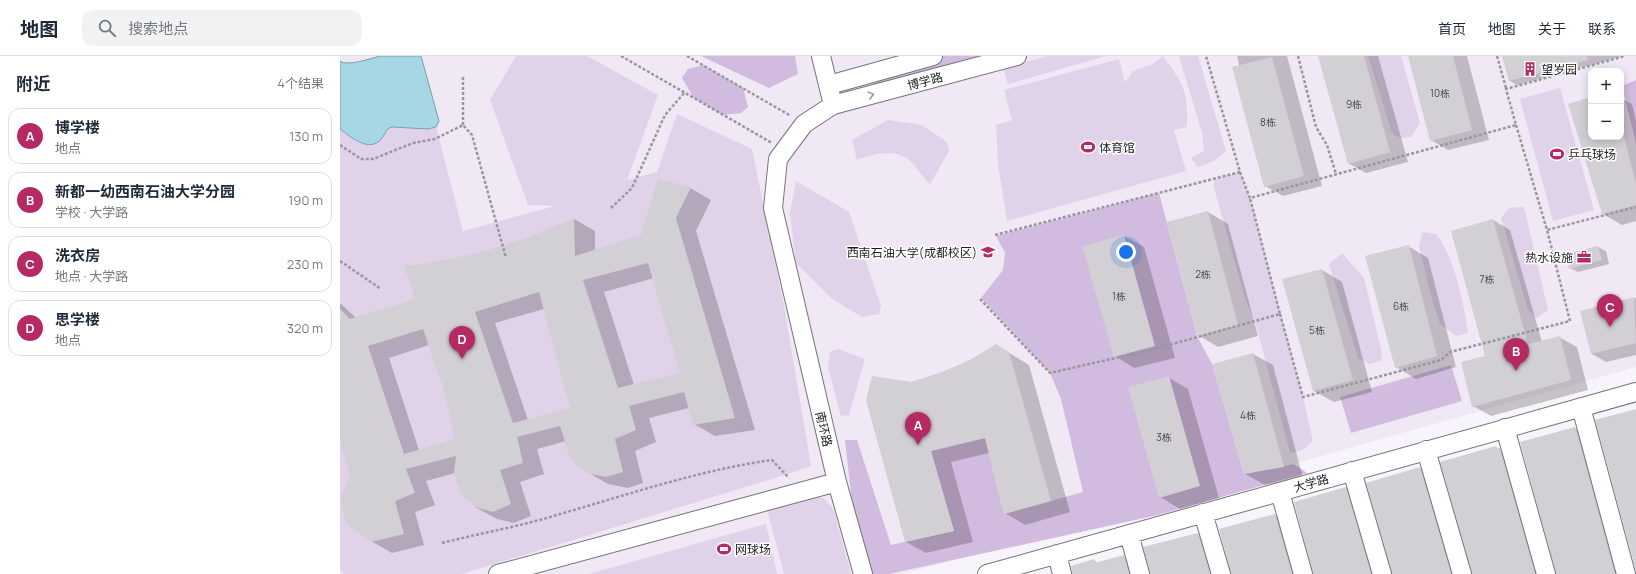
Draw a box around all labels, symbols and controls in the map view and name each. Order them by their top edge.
search box [82,10,362,46]
text: 地图 [20,16,58,42]
icon: search [96,17,118,39]
text: 搜索地点 [128,18,188,39]
text: 首页 [1438,19,1466,38]
text: 地图 [1488,19,1516,38]
text: 关于 [1538,19,1566,38]
text: 联系 [1588,19,1616,38]
building icon: 望岁园 [1522,61,1538,77]
place label: 望岁园 [1541,61,1577,78]
street label: 博学路 [905,68,945,94]
map controls [1588,68,1624,140]
button: + [1588,68,1624,104]
text: 附近 [16,72,50,95]
text: 4个结果 [277,74,324,92]
house number: 10栋 [1430,86,1450,100]
one-way arrow [867,91,874,100]
house number: 9栋 [1346,97,1362,111]
button: − [1588,104,1624,140]
house number: 8栋 [1260,115,1276,129]
text: 博学楼 [55,117,100,138]
text: A [26,127,34,145]
text: 130 m [289,127,323,145]
text: 地点 [55,139,81,157]
sports icon: 体育馆 [1080,139,1096,155]
place label: 体育馆 [1099,139,1135,156]
sports icon: 乒乓球场 [1549,146,1565,162]
place label: 乒乓球场 [1568,146,1616,163]
text: 新都一幼西南石油大学分园 [55,181,235,202]
text: B [26,191,34,209]
text: 190 m [288,191,323,209]
text: 学校 · 大学路 [55,203,128,221]
your location [1116,242,1136,262]
place label: 西南石油大学(成都校区) [847,244,977,261]
school or university icon: 西南石油大学(成都校区) [980,244,996,260]
text: 洗衣房 [55,245,100,266]
place label: 热水设施 [1525,249,1573,266]
office icon: 热水设施 [1576,249,1592,265]
text: C [25,255,35,273]
text: 230 m [287,255,323,273]
text: 地点 · 大学路 [55,267,128,285]
house number: 2栋 [1195,267,1211,281]
house number: 7栋 [1479,272,1495,286]
house number: 1栋 [1112,289,1126,303]
pin: C [1597,294,1623,327]
house number: 6栋 [1393,299,1409,313]
text: 思学楼 [55,309,100,330]
text: D [25,319,35,337]
text: 320 m [287,319,323,337]
house number: 5栋 [1309,323,1325,337]
pin: D [449,326,475,359]
text: 地点 [55,331,81,349]
pin: B [1503,338,1529,371]
house number: 4栋 [1240,408,1256,422]
street label: 南环路 [812,410,836,448]
pin: A [905,412,931,445]
house number: 3栋 [1156,430,1172,444]
street label: 大学路 [1291,470,1331,496]
sports icon: 网球场 [716,541,732,557]
place label: 网球场 [735,541,771,558]

